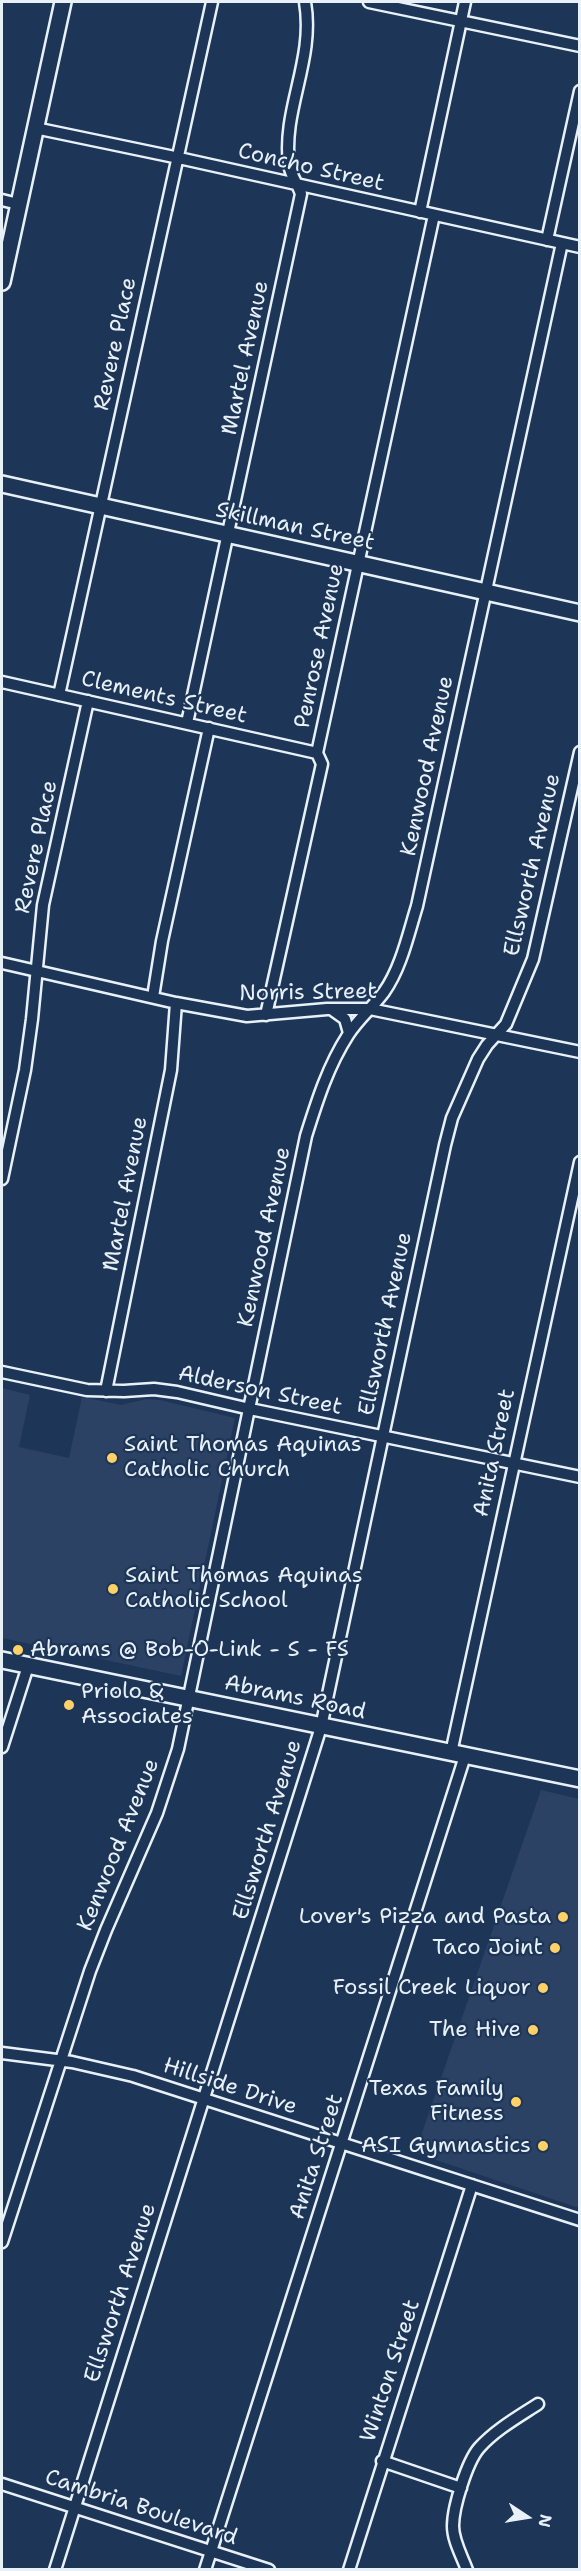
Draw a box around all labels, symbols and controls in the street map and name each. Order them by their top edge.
street label: Concho Street [235,138,387,198]
street label: Revere Place [89,275,143,413]
street label: Martel Avenue [217,278,275,438]
street label: Skillman Street [213,497,377,557]
street label: Penrose Avenue [290,561,350,731]
street label: Clements Street [79,666,249,730]
street label: Kenwood Avenue [396,674,460,858]
street label: Ellsworth Avenue [499,771,567,959]
street label: Revere Place [10,778,64,916]
street label: Norris Street [239,979,377,1007]
street label: Martel Avenue [98,1114,154,1274]
street label: Kenwood Avenue [233,1145,297,1329]
street label: Ellsworth Avenue [354,1230,418,1418]
street label: Alderson Street [176,1361,344,1421]
street label: Anita Street [469,1387,521,1519]
place label: Saint Thomas Aquinas Catholic Church [124,1432,362,1484]
marker: Saint Thomas Aquinas Catholic Church [105,1451,119,1465]
place label: Saint Thomas Aquinas Catholic School [125,1563,363,1615]
marker: Saint Thomas Aquinas Catholic School [106,1582,120,1596]
place label: Abrams @ Bob-O-Link - S - FS [30,1637,349,1663]
marker: Abrams @ Bob-O-Link - S - FS [11,1643,25,1657]
street label: Abrams Road [222,1670,368,1726]
place label: Priolo & Associates [81,1679,193,1730]
marker: Priolo & Associates [62,1698,76,1712]
street label: Ellsworth Avenue [228,1737,308,1923]
street label: Kenwood Avenue [72,1755,166,1935]
place label: Lover's Pizza and Pasta [299,1904,551,1930]
marker: Lover's Pizza and Pasta [556,1910,570,1924]
place label: Taco Joint [432,1935,543,1961]
marker: Taco Joint [548,1941,562,1955]
place label: Fossil Creek Liquor [333,1975,531,2001]
marker: Fossil Creek Liquor [536,1981,550,1995]
place label: The Hive [429,2017,521,2043]
marker: The Hive [526,2023,540,2037]
street label: Hillside Drive [160,2053,300,2121]
place label: Texas Family Fitness [369,2076,504,2128]
street label: Anita Street [284,2091,350,2223]
marker: Texas Family Fitness [509,2095,523,2109]
place label: ASI Gymnastics [361,2133,531,2159]
marker: ASI Gymnastics [536,2139,550,2153]
street label: Ellsworth Avenue [80,2200,162,2386]
street label: Winton Street [356,2297,426,2445]
street label: Cambria Boulevard [41,2464,241,2552]
north arrow [497,2487,557,2547]
text: N [534,2512,557,2529]

